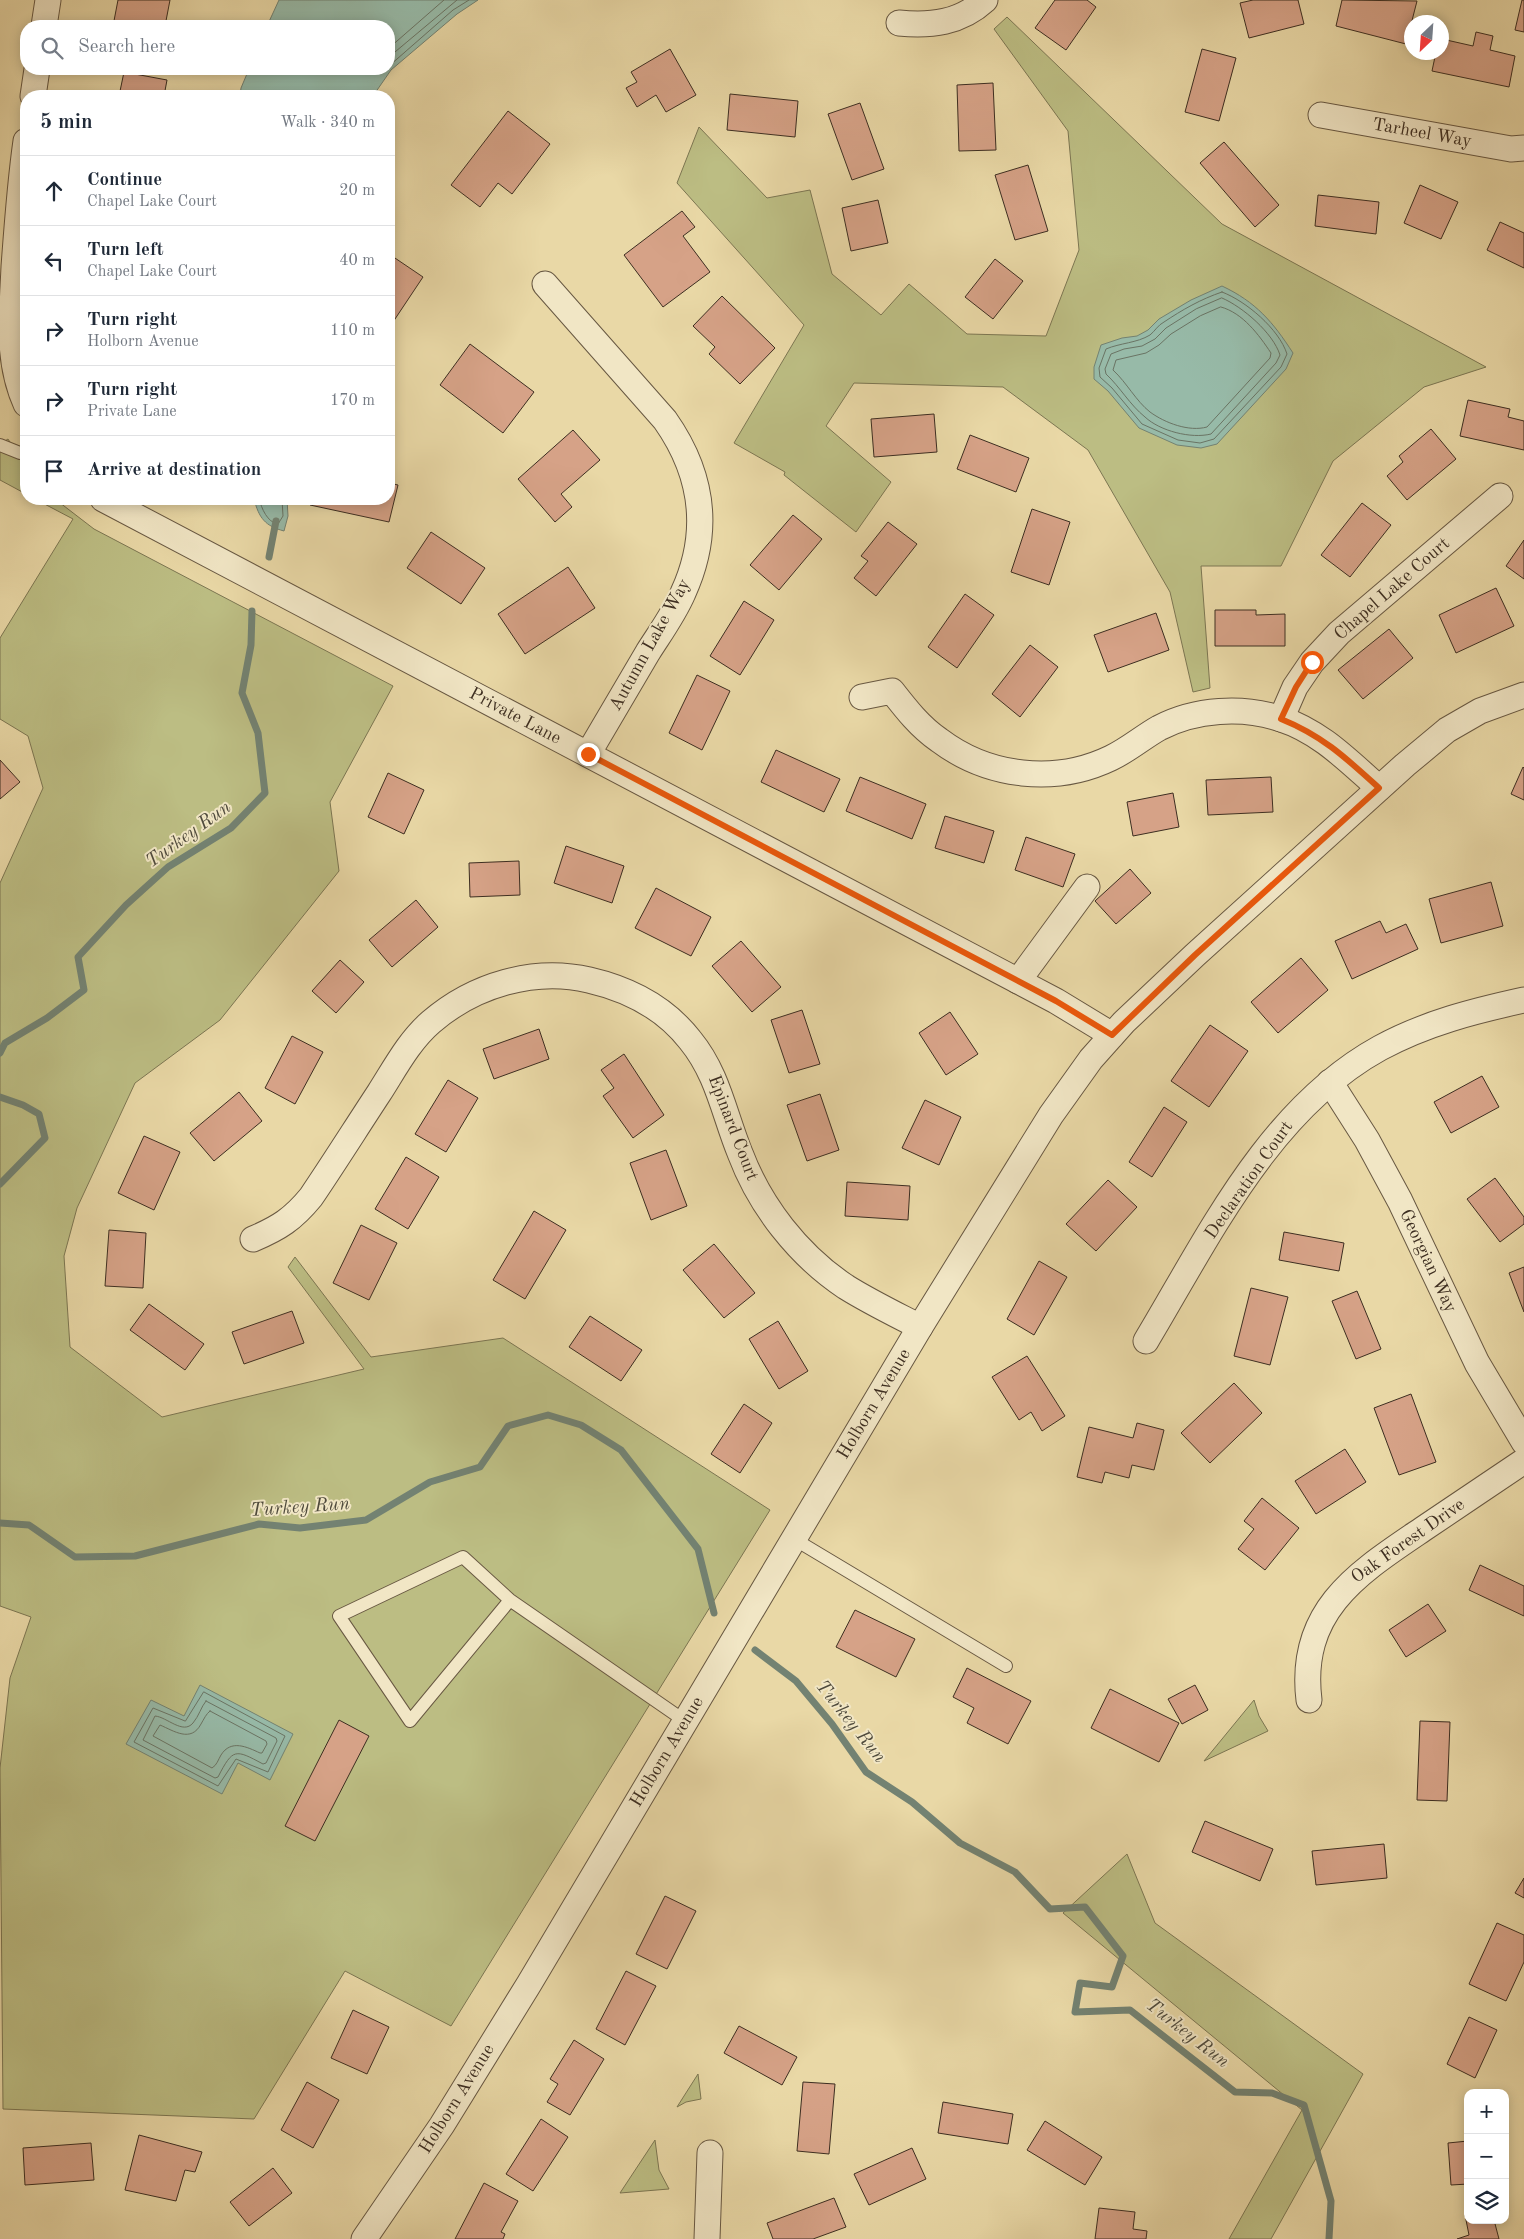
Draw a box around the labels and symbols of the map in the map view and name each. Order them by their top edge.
north arrow [1404,15,1449,60]
street label: Tarheel Way [1371,115,1473,151]
street label: Chapel Lake Court [1331,534,1453,644]
street label: Autumn Lake Way [606,576,694,714]
route start [1301,651,1324,674]
street label: Private Lane [466,684,564,748]
route end [577,743,600,766]
water label: Turkey Run [143,798,235,872]
street label: Epinard Court [705,1073,761,1183]
street label: Declaration Court [1202,1118,1296,1242]
street label: Georgian Way [1396,1207,1460,1316]
street label: Holborn Avenue [834,1346,914,1462]
water label: Turkey Run [250,1495,351,1521]
street label: Oak Forest Drive [1348,1495,1468,1587]
water label: Turkey Run [811,1677,889,1767]
street label: Holborn Avenue [627,1694,707,1810]
water label: Turkey Run [1142,1996,1232,2072]
street label: Holborn Avenue [416,2041,498,2157]

